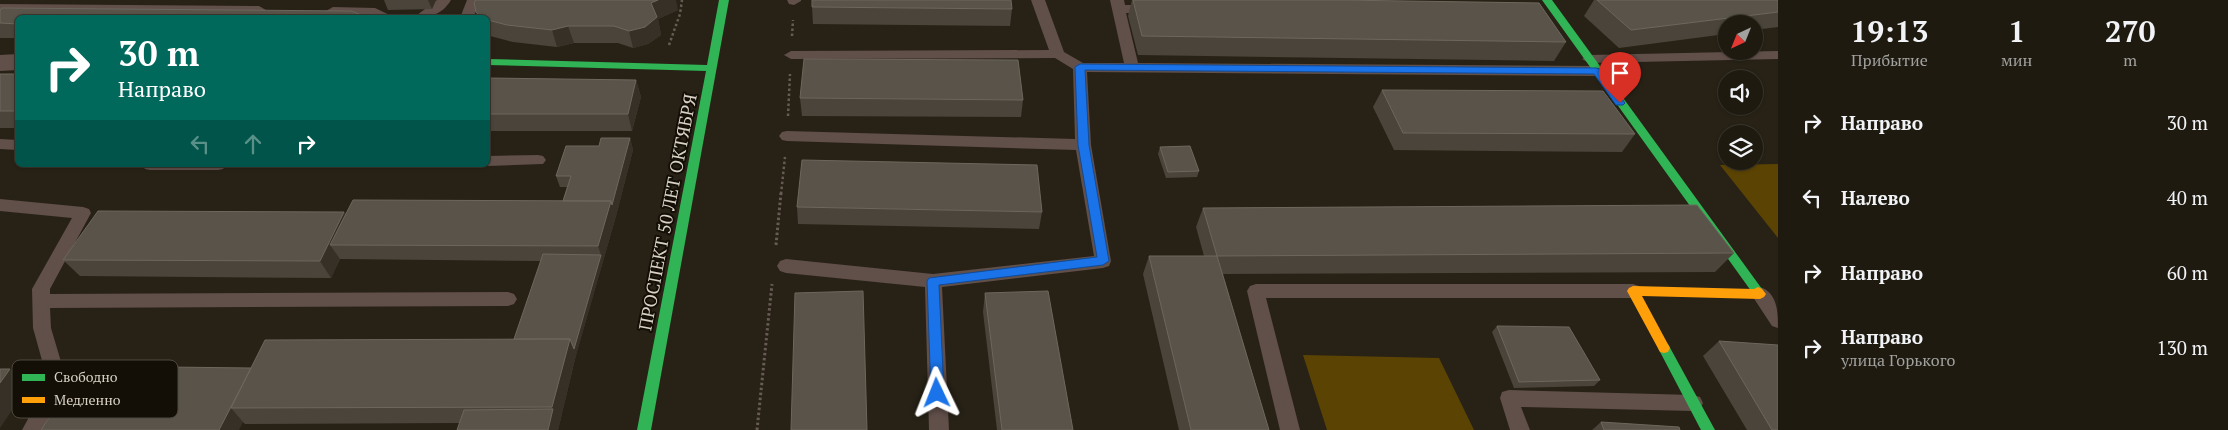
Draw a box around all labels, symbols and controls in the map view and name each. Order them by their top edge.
text: 19:13 [1850,11,1929,51]
text: 1 [2008,11,2025,51]
text: 270 [2105,11,2156,51]
north arrow [1718,15,1762,60]
map controls [1718,15,1763,170]
text: 30 m [118,30,199,76]
icon: right [35,35,100,100]
text: Прибытие [1851,49,1928,71]
text: мин [2001,49,2032,71]
text: m [2123,49,2137,71]
pin [1599,52,1641,103]
icon: arrive [1606,59,1634,87]
button: sound [1718,70,1763,115]
text: Направо [118,74,206,103]
street label: ПРОСПЕКТ 50 ЛЕТ ОКТЯБРЯ [632,92,702,332]
icon: right [1798,109,1826,137]
text: Направо [1841,110,1923,135]
text: 30 m [2167,110,2208,135]
button: layers [1718,125,1763,170]
icon: left [186,130,214,158]
icon: ahead [239,130,267,158]
icon: right [292,130,320,158]
icon: left [1798,184,1826,212]
text: Налево [1841,185,1910,210]
text: 40 m [2167,185,2208,210]
icon: right [1798,259,1826,287]
text: Направо [1841,260,1923,285]
text: 60 m [2167,260,2208,285]
text: Направо [1841,324,1923,349]
icon: right [1798,334,1826,362]
text: 130 m [2157,335,2208,360]
text: улица Горького [1841,349,1955,371]
legend [12,360,178,418]
position arrow [910,366,962,418]
text: Свободно [54,367,118,386]
text: Медленно [54,390,121,409]

